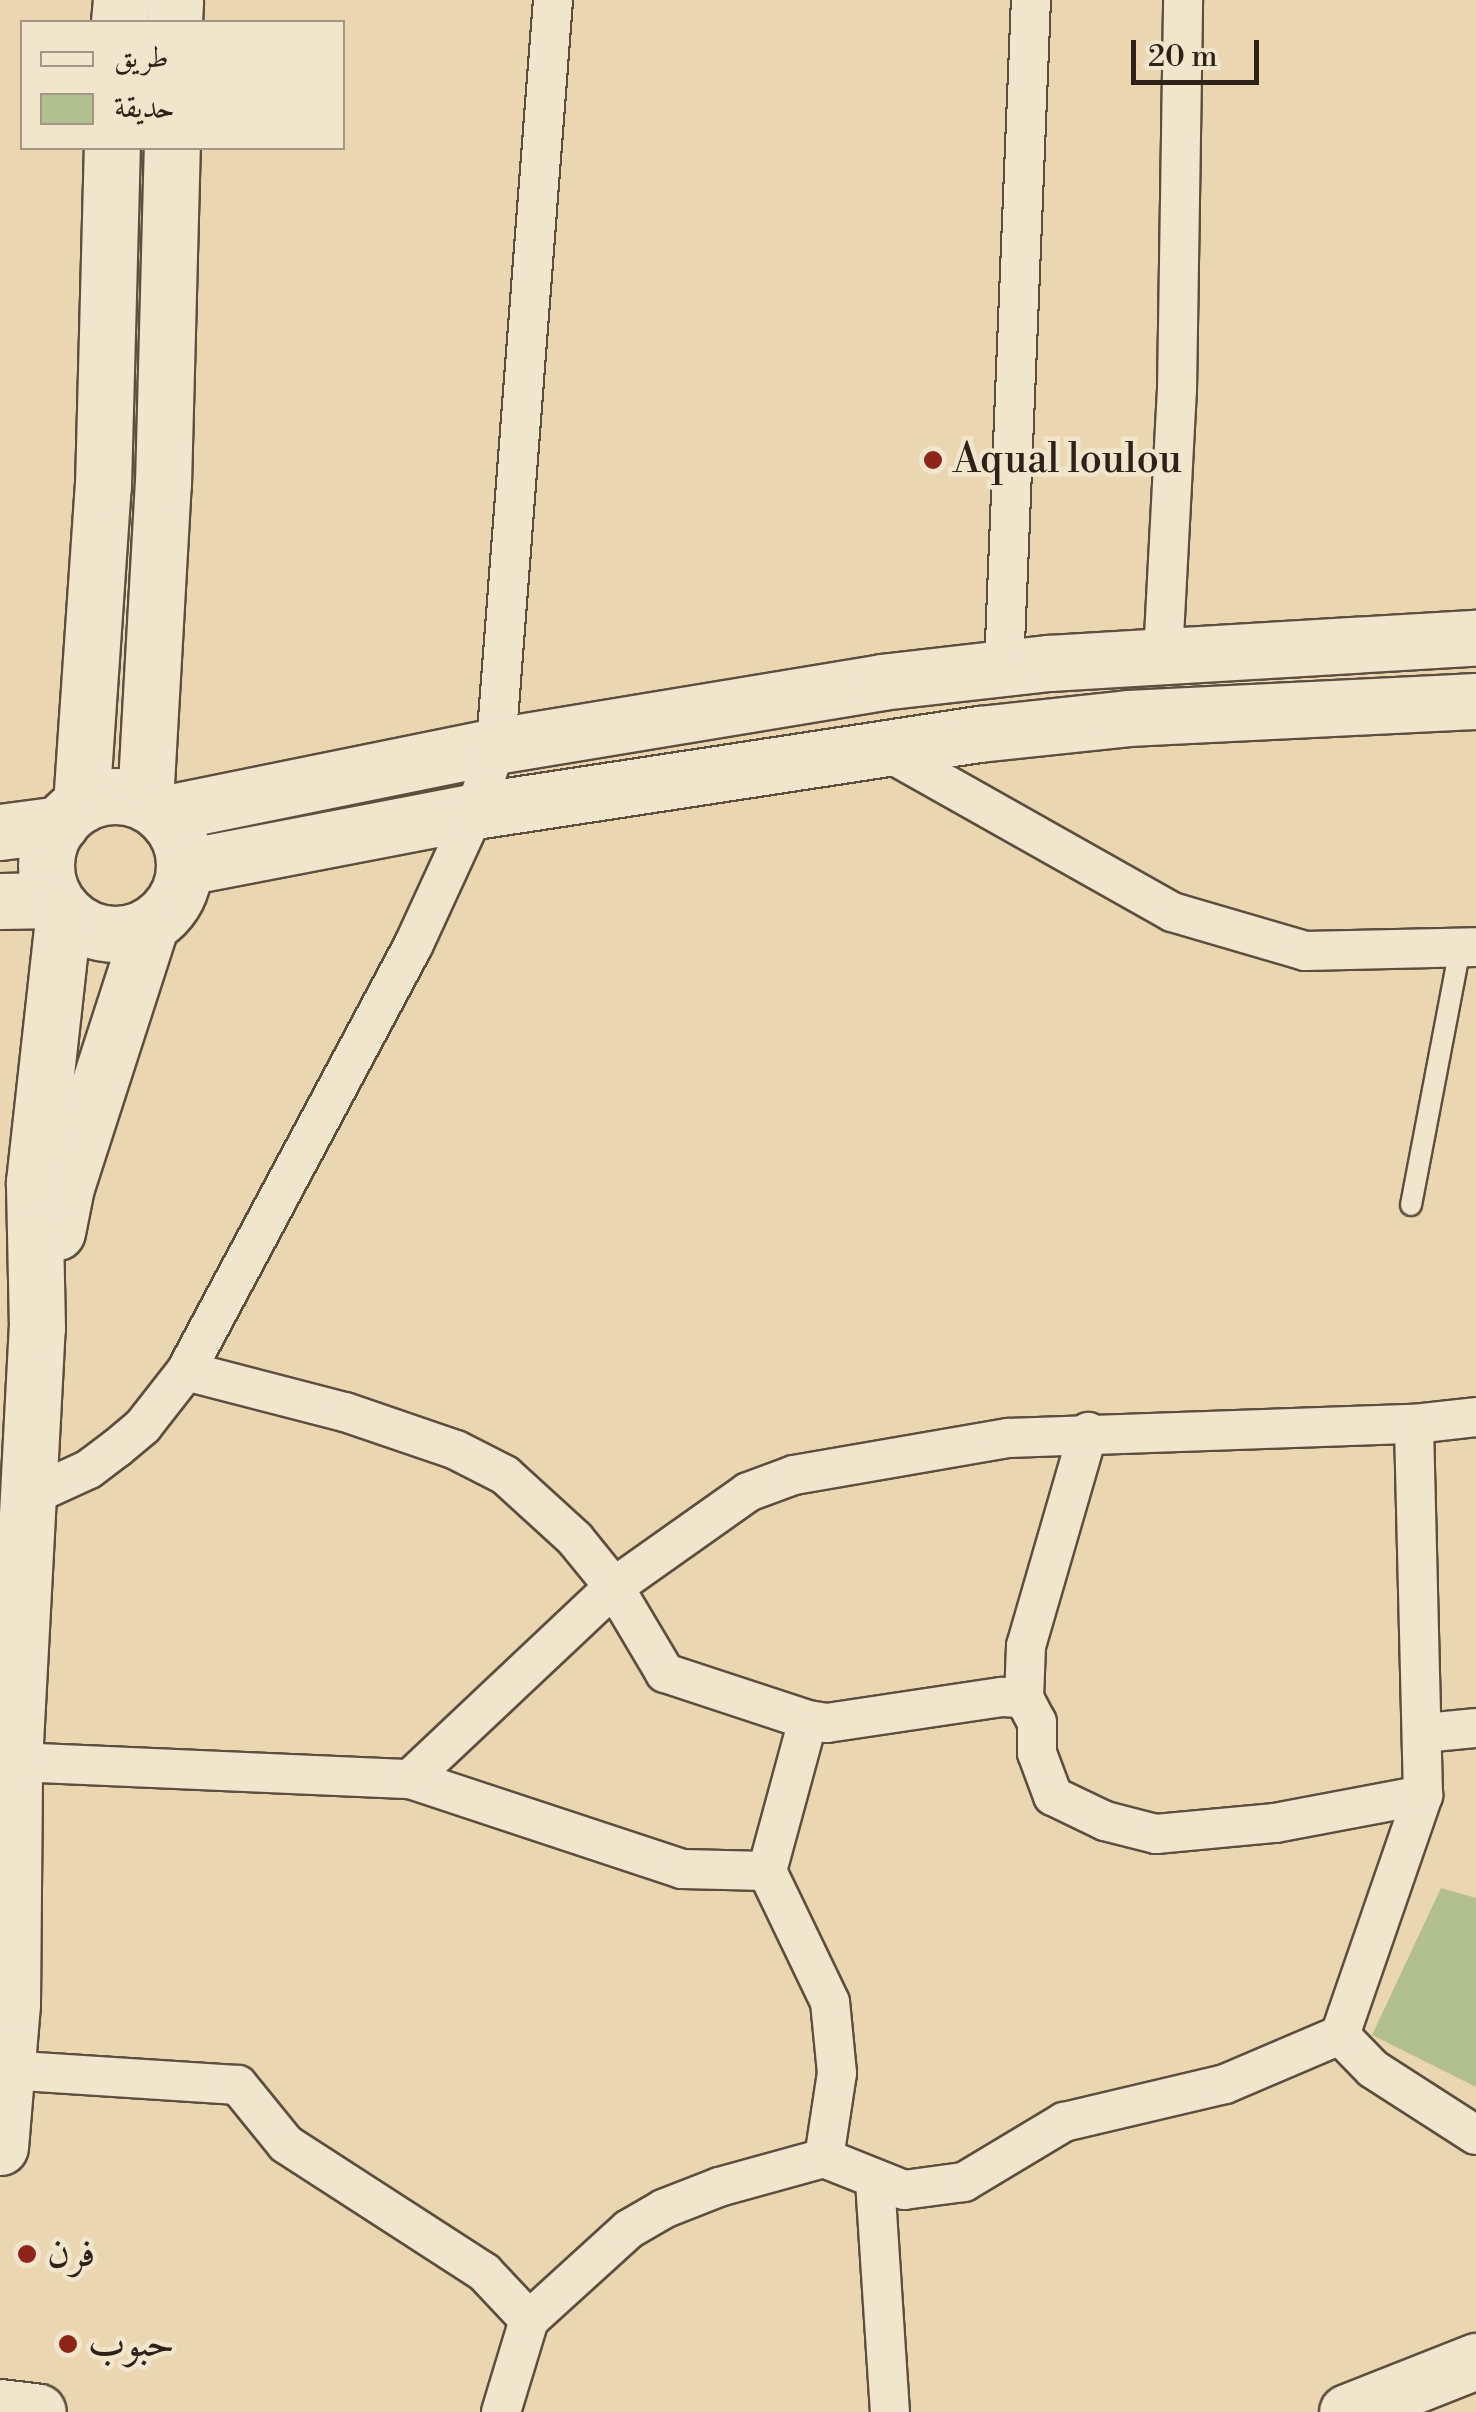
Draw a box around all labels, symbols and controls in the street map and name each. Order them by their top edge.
legend [20,20,345,150]
scale bar [1136,20,1264,82]
text: 20 m [1148,38,1217,76]
text: طريق [114,39,169,77]
text: حديقة [114,89,175,127]
place label: Aqual loulou [953,436,1182,484]
marker: Aqual loulou [922,449,944,471]
place label: فرن [47,2230,95,2278]
marker: فرن [16,2243,38,2265]
place label: حبوب [88,2320,175,2368]
marker: حبوب [57,2333,79,2355]

